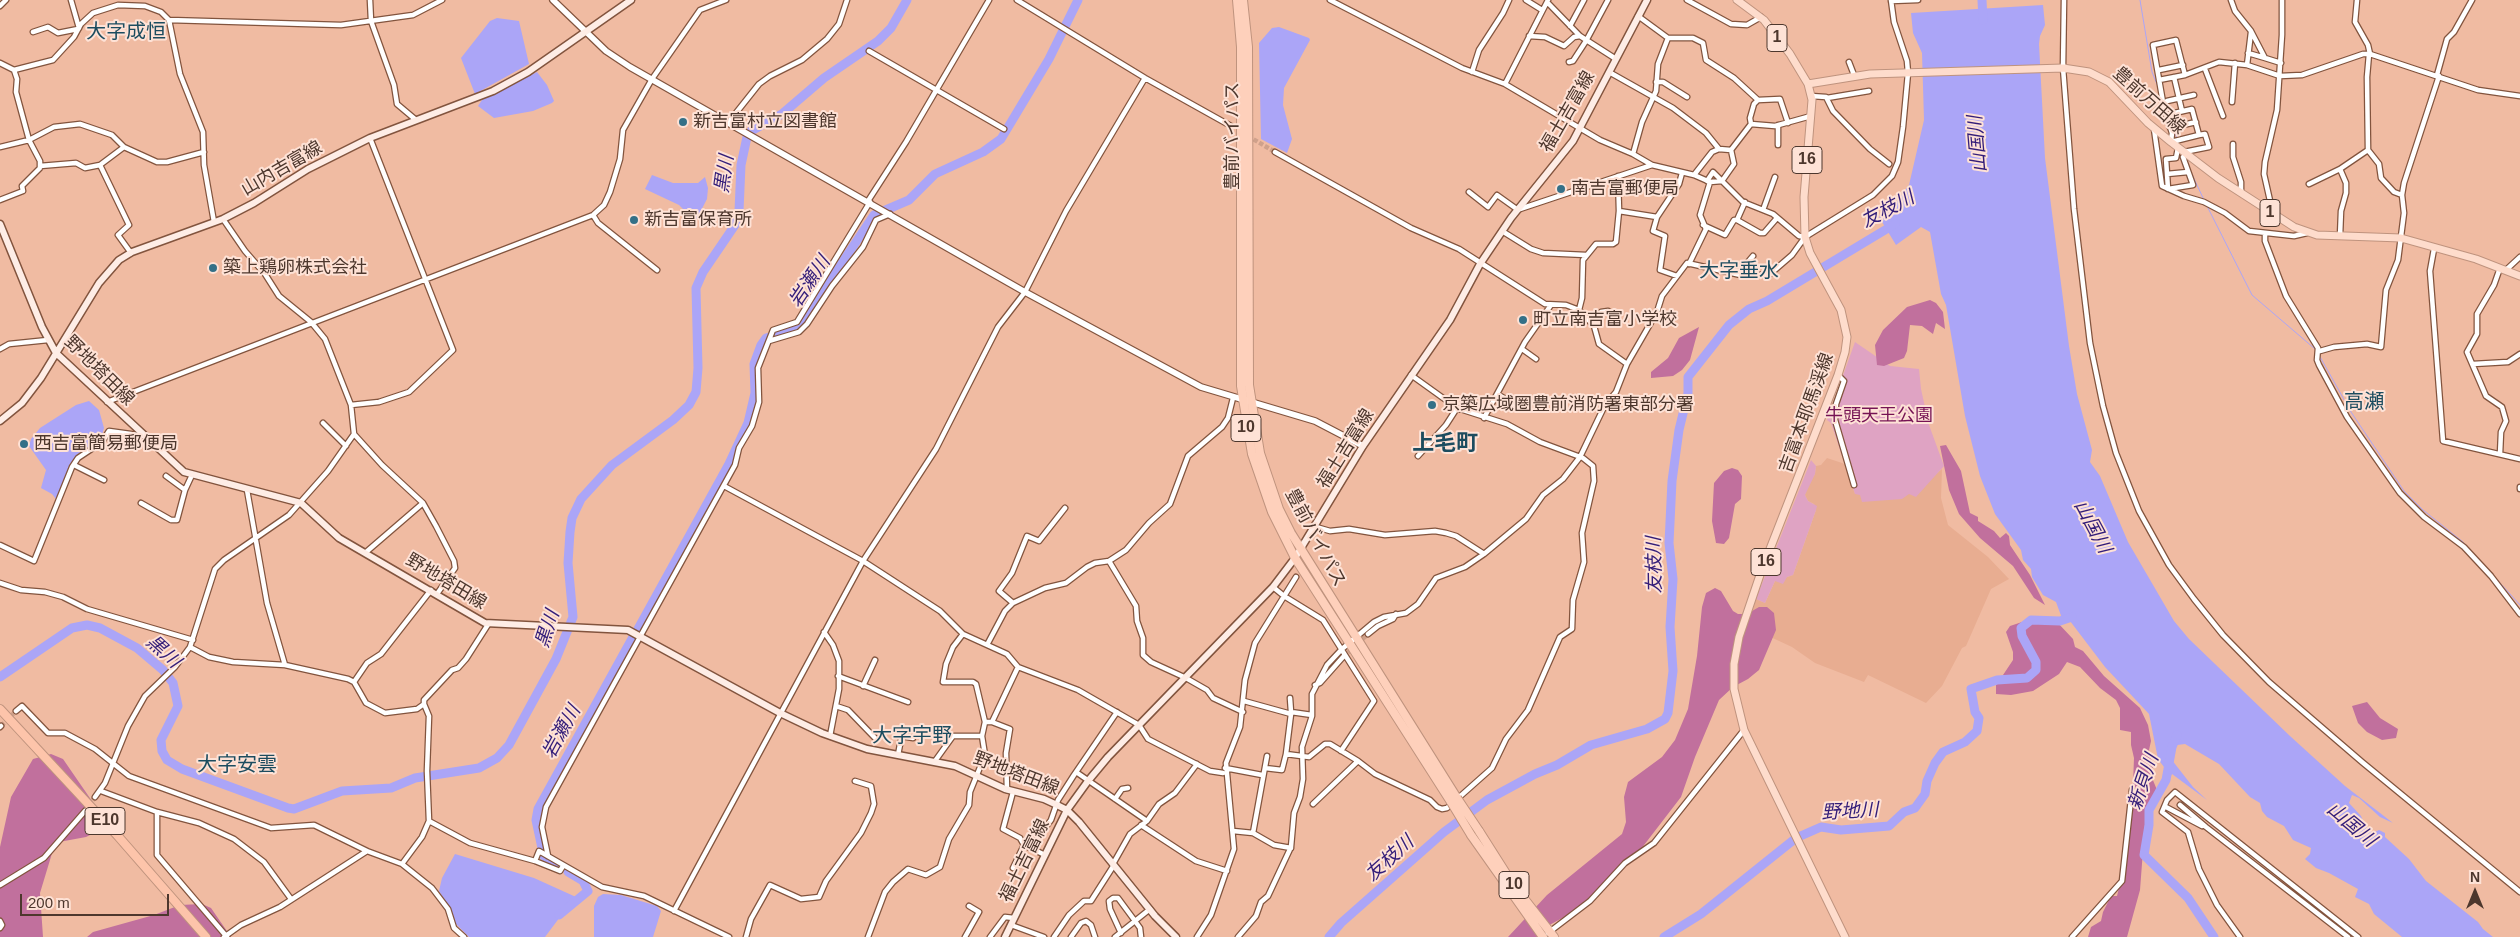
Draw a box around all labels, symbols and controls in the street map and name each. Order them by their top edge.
district label: 大字成恒 [86,20,166,44]
road number: 1 [1767,24,1787,52]
street label: 豊前万田線 [2108,63,2190,139]
street label: 福土吉富線 [1536,68,1600,156]
street label: 豊前バイパス [1222,82,1244,190]
place label: 新吉富村立図書館 [693,111,837,133]
water label: 山国川 [1964,115,1992,173]
marker: 新吉富村立図書館 [677,116,689,128]
street label: 山内吉富線 [238,137,326,201]
road number: 16 [1792,146,1822,174]
water label: 黒川 [711,154,739,194]
place label: 南吉富郵便局 [1571,178,1679,200]
marker: 南吉富郵便局 [1555,183,1567,195]
water label: 友枝川 [1857,187,1919,233]
road number: 1 [2260,200,2280,227]
place label: 新吉富保育所 [644,209,752,231]
marker: 新吉富保育所 [628,214,640,226]
water label: 岩瀬川 [785,252,835,312]
place label: 築上鶏卵株式会社 [223,257,367,279]
district label: 大字垂水 [1699,259,1779,283]
marker: 築上鶏卵株式会社 [207,262,219,274]
place label: 町立南吉富小学校 [1533,309,1677,331]
marker: 町立南吉富小学校 [1517,314,1529,326]
street label: 野地塔田線 [60,332,138,410]
street label: 吉富本耶馬渓線 [1775,350,1839,476]
district label: 高瀬 [2344,390,2384,414]
place label: 京築広域圏豊前消防署東部分署 [1442,394,1694,416]
marker: 京築広域圏豊前消防署東部分署 [1426,399,1438,411]
street label: 福土吉富線 [1313,405,1379,493]
park label: 牛頭天王公園 [1825,405,1933,427]
road number: 10 [1231,414,1261,442]
district label: 上毛町 [1412,431,1478,457]
place label: 西吉富簡易郵便局 [34,433,178,455]
marker: 西吉富簡易郵便局 [18,438,30,450]
street label: 豊前バイパス [1280,485,1350,591]
water label: 山国川 [2069,496,2115,558]
water label: 友枝川 [1643,536,1667,594]
road number: 16 [1751,548,1781,576]
street label: 野地塔田線 [402,550,490,614]
water label: 黒川 [531,607,565,651]
water label: 黒川 [141,631,185,673]
water label: 岩瀬川 [538,702,586,762]
district label: 大字宇野 [872,724,952,748]
street label: 野地塔田線 [970,748,1062,800]
water label: 新貝川 [2124,751,2164,813]
district label: 大字安雲 [197,753,277,777]
water label: 山国川 [2322,798,2380,852]
water label: 野地川 [1821,799,1879,825]
road number: E10 [85,808,125,834]
street label: 福土吉富線 [996,816,1054,906]
water label: 友枝川 [1361,831,1419,887]
north arrow [2450,867,2500,917]
text: N [2470,869,2480,885]
road number: 10 [1499,872,1529,898]
scale bar [22,884,171,916]
text: 200 m [28,894,70,911]

